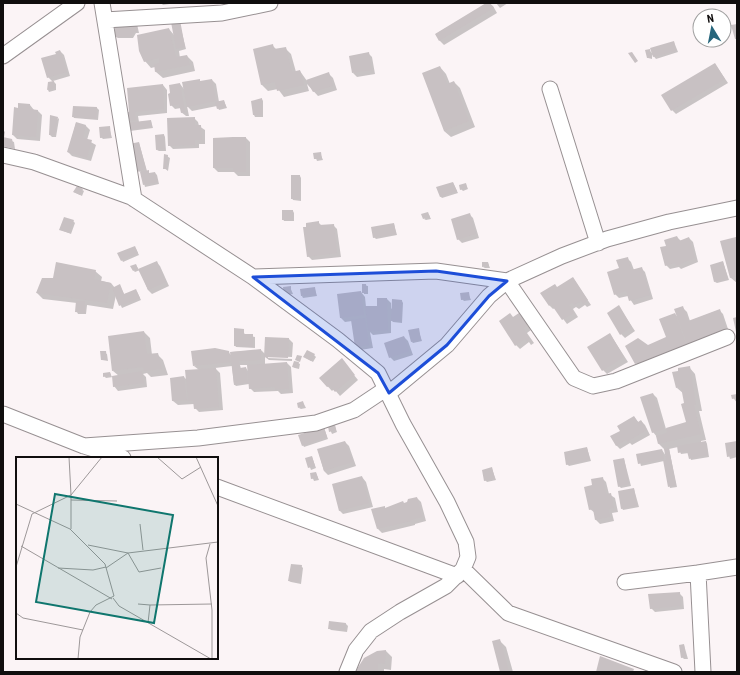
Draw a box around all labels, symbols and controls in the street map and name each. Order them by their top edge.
north arrow [692,8,732,48]
text: N [706,12,715,26]
inset map [16,457,218,659]

